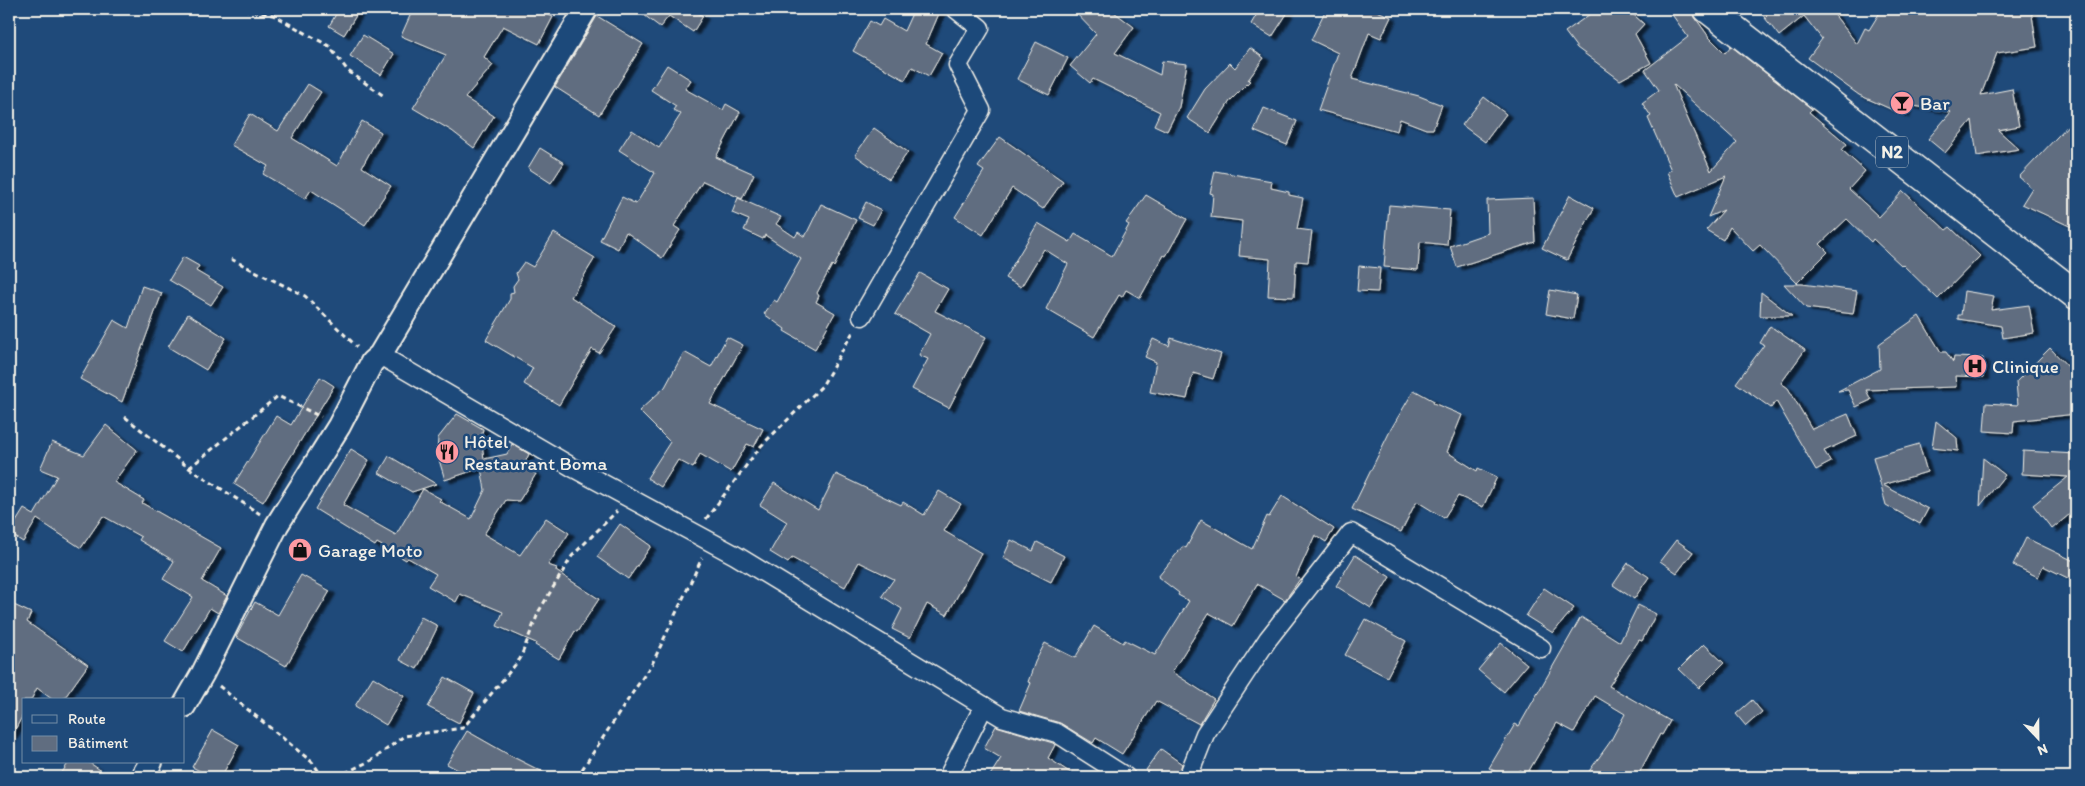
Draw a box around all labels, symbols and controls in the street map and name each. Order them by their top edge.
bar icon: Bar [1889,90,1915,116]
place label: Bar [1920,92,1950,115]
road number: N2 [1876,136,1908,168]
hospital icon: Clinique [1962,353,1988,379]
place label: Clinique [1992,355,2059,378]
place label: Hôtel Restaurant Boma [464,430,607,475]
restaurant icon: Hôtel Restaurant Boma [434,439,460,465]
shop icon: Garage Moto [287,537,313,563]
place label: Garage Moto [318,539,422,562]
legend [22,698,185,764]
text: Route [68,710,106,728]
north arrow [2012,714,2062,764]
text: Bâtiment [68,734,129,752]
text: N [2035,740,2050,759]

